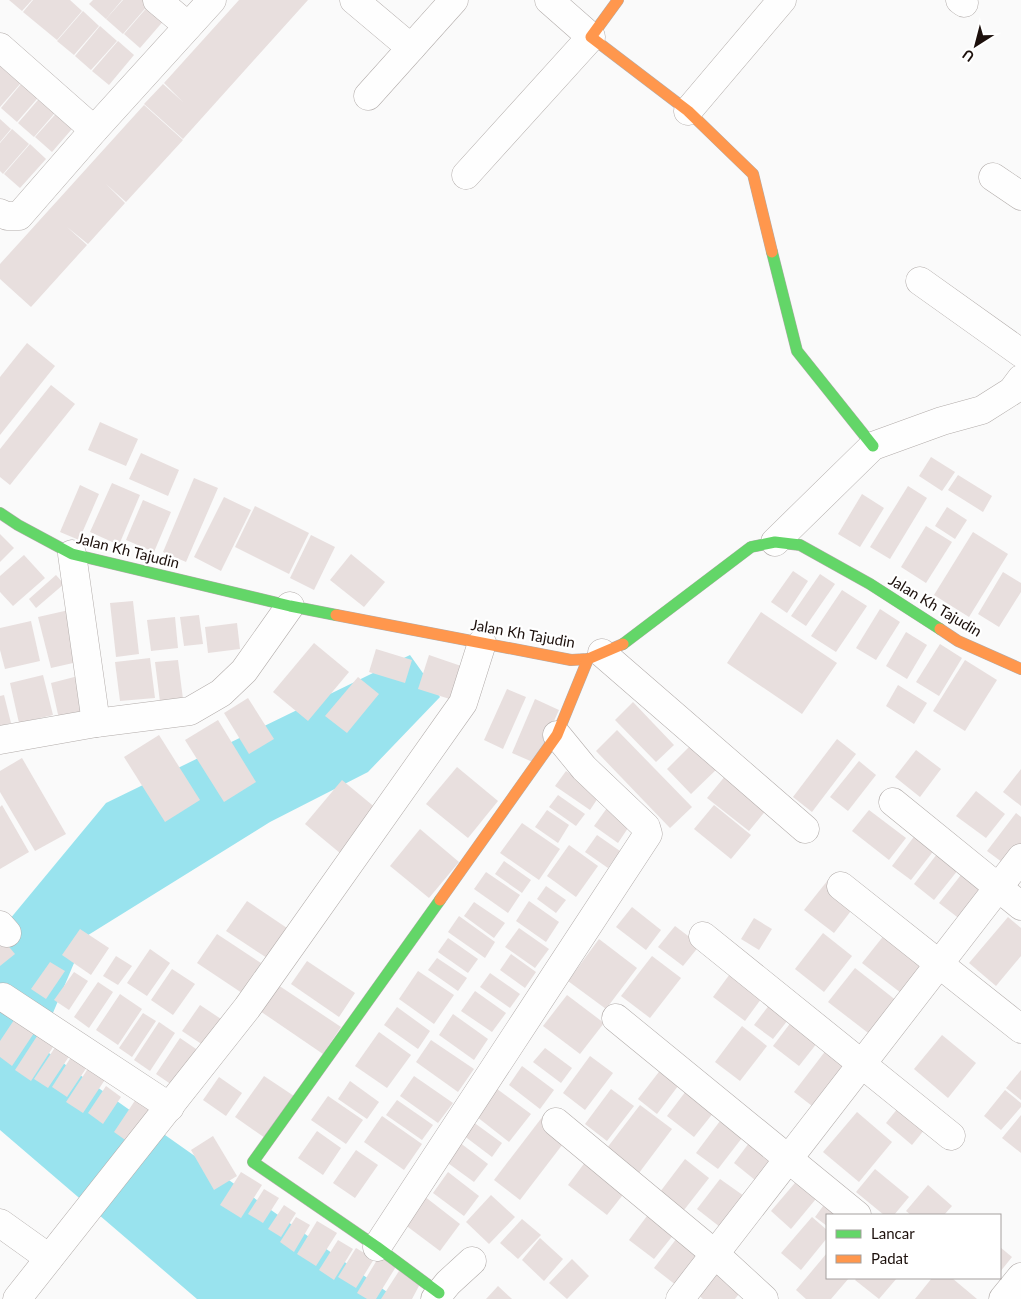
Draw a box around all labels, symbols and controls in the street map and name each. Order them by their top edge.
north arrow [951,20,1001,70]
text: U [959,46,977,66]
street label: Jalan Kh Tajudin [75,529,182,572]
street label: Jalan Kh Tajudin [886,570,985,640]
street label: Jalan Kh Tajudin [470,615,577,651]
legend [826,1214,1001,1279]
text: Lancar [871,1224,915,1242]
text: Padat [871,1249,909,1267]

